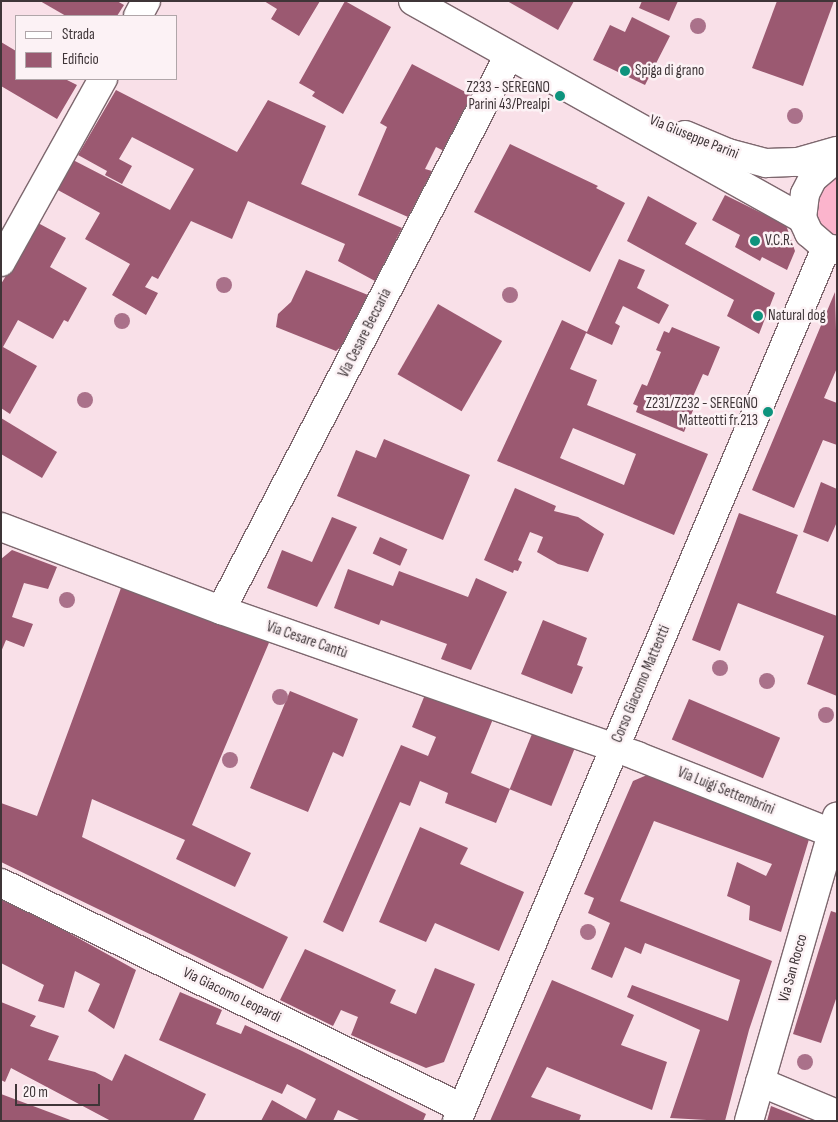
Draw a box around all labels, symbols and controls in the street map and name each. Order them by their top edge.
legend [15,15,178,80]
text: Strada [62,25,95,44]
text: Edificio [62,50,99,69]
place label: Spiga di grano [635,62,704,80]
marker: Spiga di grano [619,65,631,77]
place label: Z233 - SEREGNO Parini 43/Prealpi [466,78,550,113]
marker: Z233 - SEREGNO Parini 43/Prealpi [554,90,566,102]
street label: Via Giuseppe Parini [647,111,741,163]
place label: V.C.R. [765,232,793,250]
marker: V.C.R. [749,235,761,247]
street label: Via Cesare Beccaria [335,285,395,381]
place label: Natural dog [768,307,826,325]
marker: Natural dog [752,310,764,322]
place label: Z231/Z232 - SEREGNO Matteotti fr.213 [646,394,758,429]
marker: Z231/Z232 - SEREGNO Matteotti fr.213 [762,406,774,418]
street label: Via Cesare Cantù [264,618,350,662]
street label: Corso Giacomo Matteotti [608,623,674,745]
street label: Via Luigi Settembrini [675,763,777,819]
street label: Via San Rocco [775,932,811,1004]
street label: Via Giacomo Leopardi [180,963,284,1027]
scale bar [18,1074,102,1106]
text: 20 m [23,1083,48,1102]

